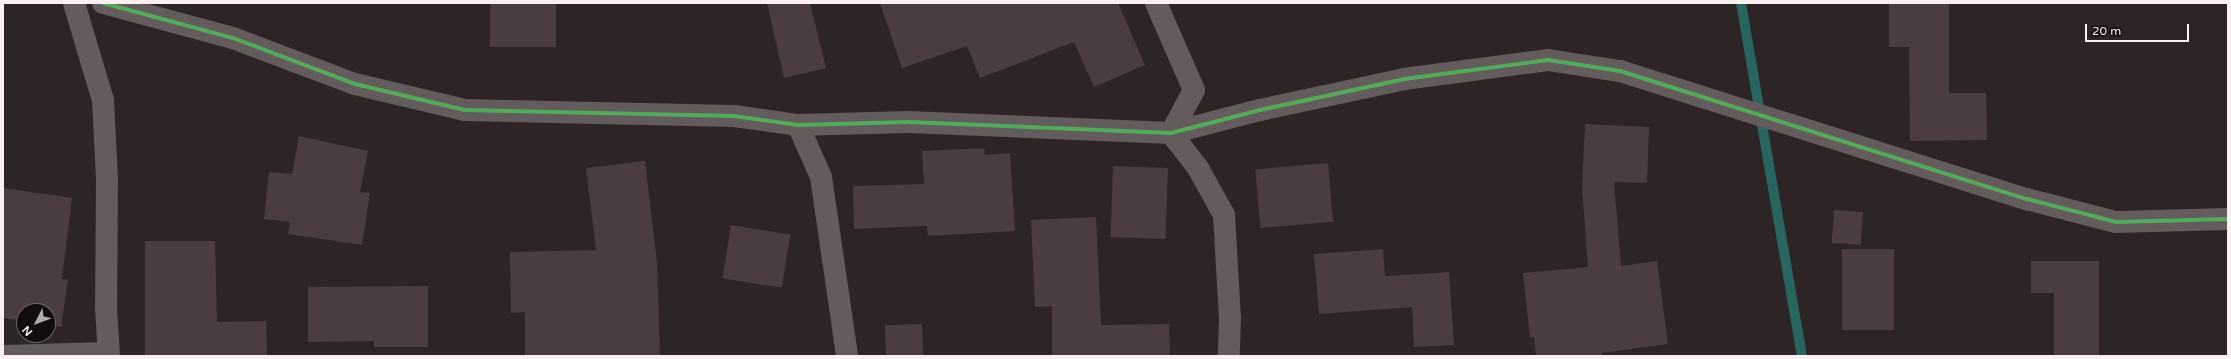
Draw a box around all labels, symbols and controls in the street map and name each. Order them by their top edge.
scale bar [2087,16,2191,42]
text: 20 m [2092,24,2121,38]
north arrow [16,303,56,343]
text: N [20,323,35,338]

